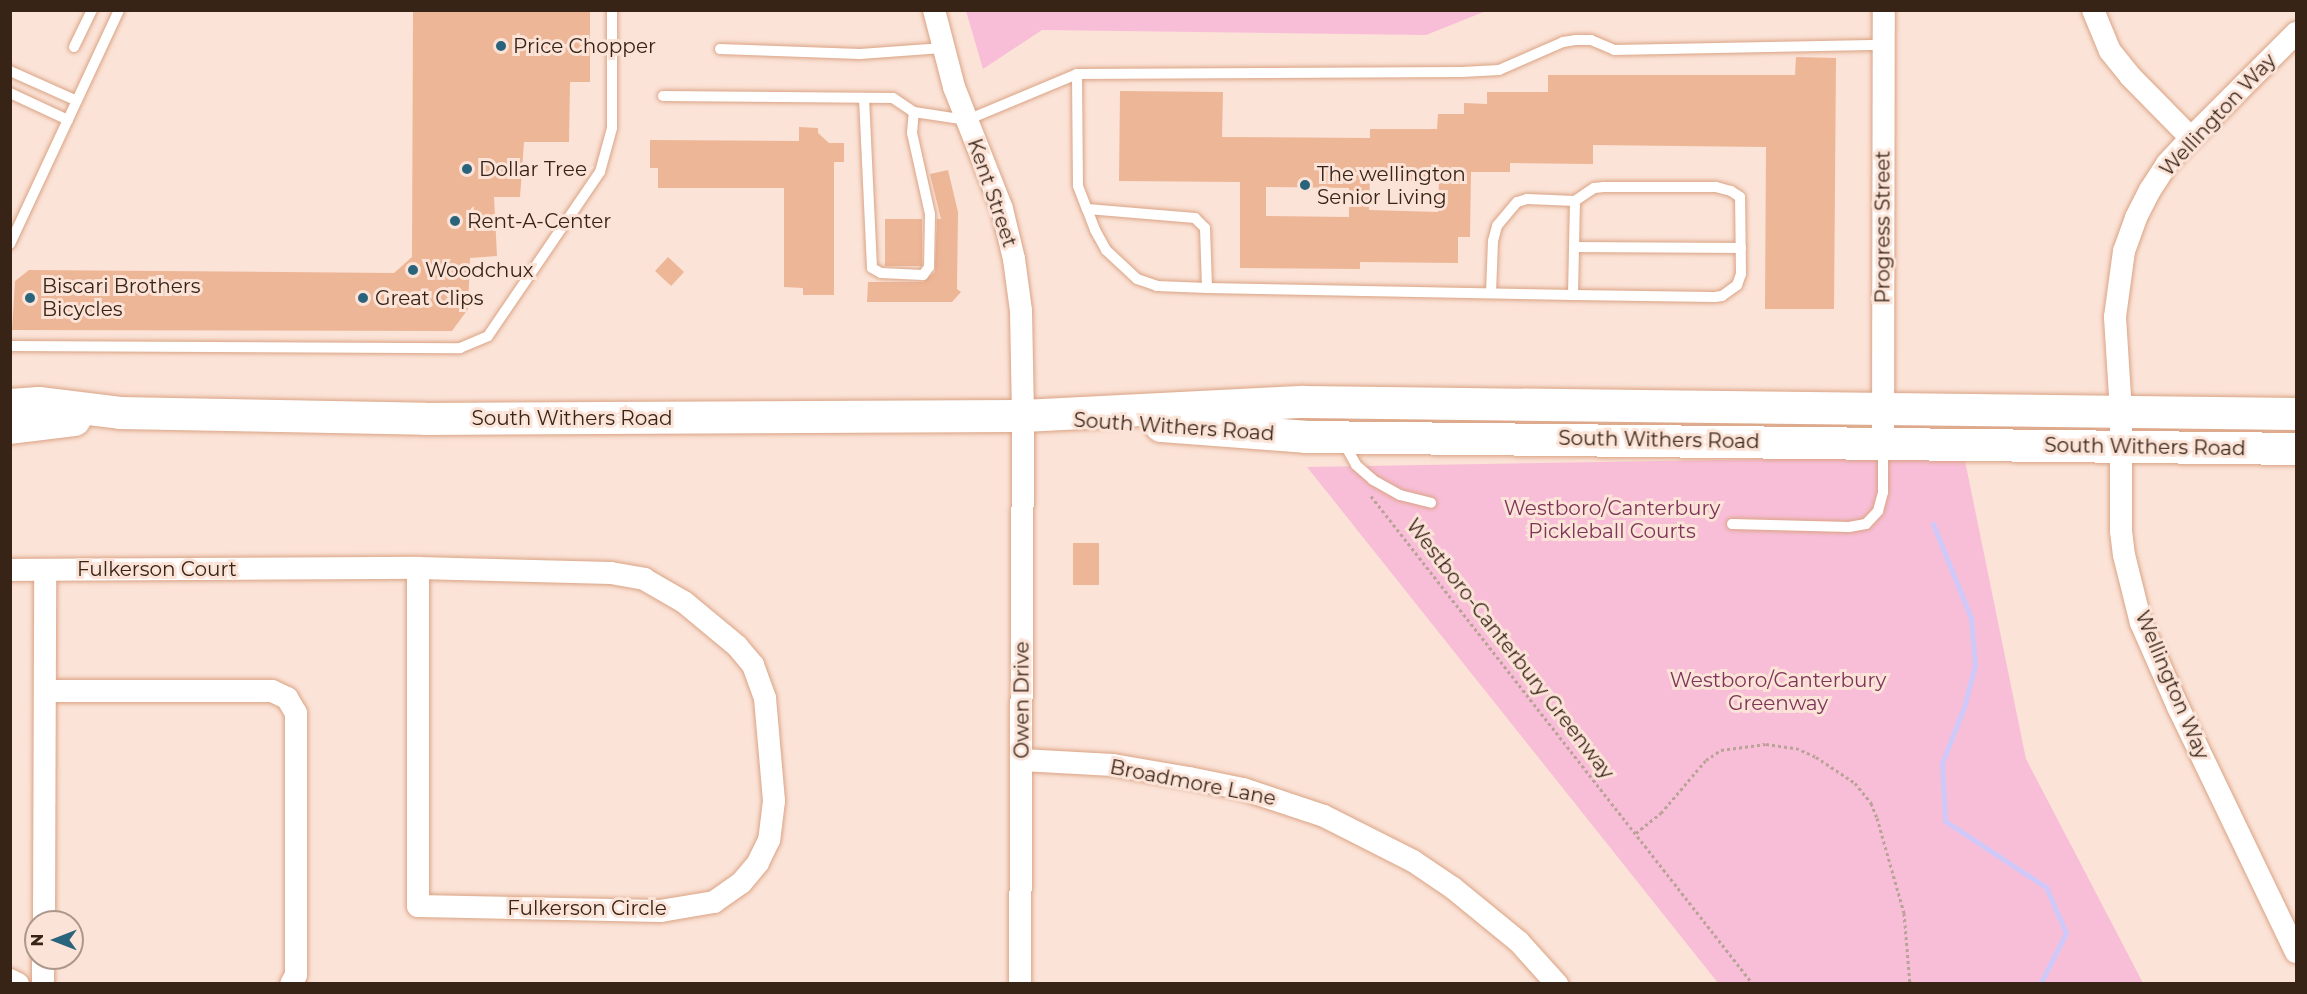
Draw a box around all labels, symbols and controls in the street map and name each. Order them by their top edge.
place label: Price Chopper [513,34,656,58]
marker: Price Chopper [494,39,508,53]
street label: Wellington Way [2155,49,2281,181]
street label: Kent Street [962,136,1022,250]
street label: Progress Street [1871,151,1895,303]
place label: Dollar Tree [479,157,587,181]
marker: Dollar Tree [460,162,474,176]
place label: The wellington Senior Living [1317,162,1466,209]
marker: The wellington Senior Living [1298,178,1312,192]
place label: Rent-A-Center [467,209,611,233]
marker: Rent-A-Center [448,214,462,228]
place label: Woodchux [425,258,534,282]
marker: Woodchux [406,263,420,277]
place label: Biscari Brothers Bicycles [42,274,201,321]
place label: Great Clips [375,286,483,310]
marker: Biscari Brothers Bicycles [23,291,37,305]
marker: Great Clips [356,291,370,305]
street label: South Withers Road [471,406,673,430]
street label: South Withers Road [1073,408,1275,446]
street label: South Withers Road [1558,426,1760,454]
street label: South Withers Road [2044,433,2246,461]
park label: Westboro/Canterbury Pickleball Courts [1504,497,1720,544]
street label: Westboro-Canterbury Greenway [1401,514,1619,784]
street label: Fulkerson Court [77,557,237,581]
street label: Wellington Way [2130,607,2214,763]
street label: Owen Drive [1010,641,1034,759]
park label: Westboro/Canterbury Greenway [1670,668,1886,715]
street label: Broadmore Lane [1108,755,1278,811]
street label: Fulkerson Circle [507,896,667,920]
north arrow [24,910,84,970]
text: N [28,934,47,946]

